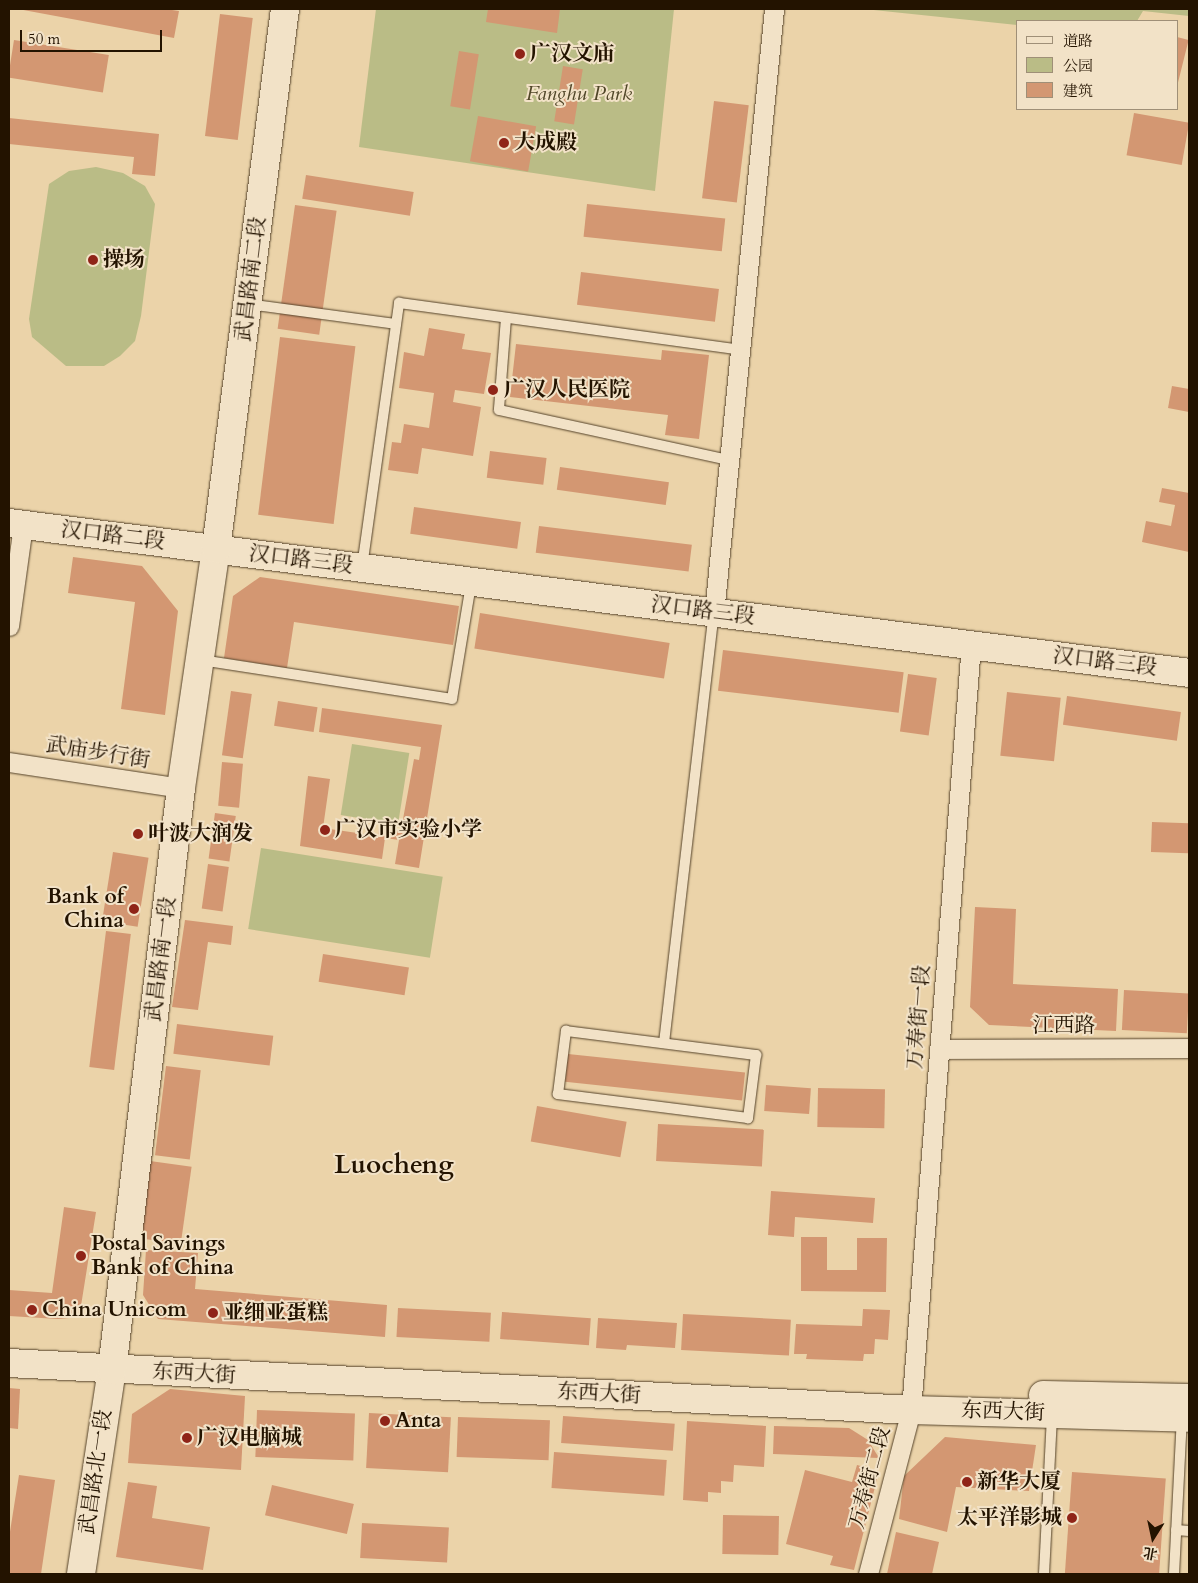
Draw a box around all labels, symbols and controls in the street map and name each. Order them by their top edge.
scale bar [22,20,165,52]
legend [1016,20,1178,110]
text: 50 m [28,29,60,49]
text: 道路 [1063,31,1093,51]
place label: 广汉文庙 [530,41,614,67]
marker: 广汉文庙 [514,48,526,60]
text: 公园 [1063,56,1093,76]
park label: Fanghu Park [526,81,632,107]
text: 建筑 [1063,81,1093,101]
place label: 大成殿 [514,130,577,156]
marker: 大成殿 [498,137,510,149]
street label: 武昌路南二段 [231,215,271,343]
place label: 操场 [103,247,145,273]
marker: 操场 [87,254,99,266]
place label: 广汉人民医院 [504,377,630,403]
marker: 广汉人民医院 [486,383,500,397]
street label: 汉口路二段 [59,517,167,555]
street label: 汉口路三段 [247,541,355,579]
street label: 汉口路三段 [649,592,757,630]
street label: 汉口路三段 [1051,643,1159,681]
street label: 武庙步行街 [44,732,152,774]
place label: 广汉市实验小学 [335,817,482,843]
place label: 叶波大润发 [148,821,253,847]
marker: 广汉市实验小学 [319,824,331,836]
marker: 叶波大润发 [132,828,144,840]
place label: Bank of China [47,884,124,934]
street label: 武昌路南一段 [141,895,181,1023]
marker: Bank of China [128,903,140,915]
street label: 万寿街一段 [903,964,935,1070]
street label: 江西路 [1033,1013,1095,1039]
district label: Luocheng [334,1149,454,1181]
place label: Postal Savings Bank of China [91,1231,234,1281]
marker: Postal Savings Bank of China [75,1250,87,1262]
place label: China Unicom [42,1297,187,1323]
place label: 亚细亚蛋糕 [223,1300,328,1326]
marker: China Unicom [26,1304,38,1316]
marker: 亚细亚蛋糕 [207,1307,219,1319]
street label: 东西大街 [151,1359,237,1389]
street label: 东西大街 [556,1379,642,1409]
street label: 东西大街 [961,1398,1045,1426]
street label: 武昌路北一段 [75,1408,117,1536]
place label: Anta [395,1408,441,1434]
marker: Anta [379,1415,391,1427]
street label: 万寿街二段 [844,1424,896,1532]
place label: 广汉电脑城 [197,1425,302,1451]
marker: 广汉电脑城 [181,1432,193,1444]
place label: 新华大厦 [977,1469,1061,1495]
marker: 新华大厦 [961,1476,973,1488]
place label: 太平洋影城 [957,1505,1062,1531]
marker: 太平洋影城 [1066,1512,1078,1524]
north arrow [1128,1513,1178,1563]
text: 北 [1142,1543,1159,1564]

